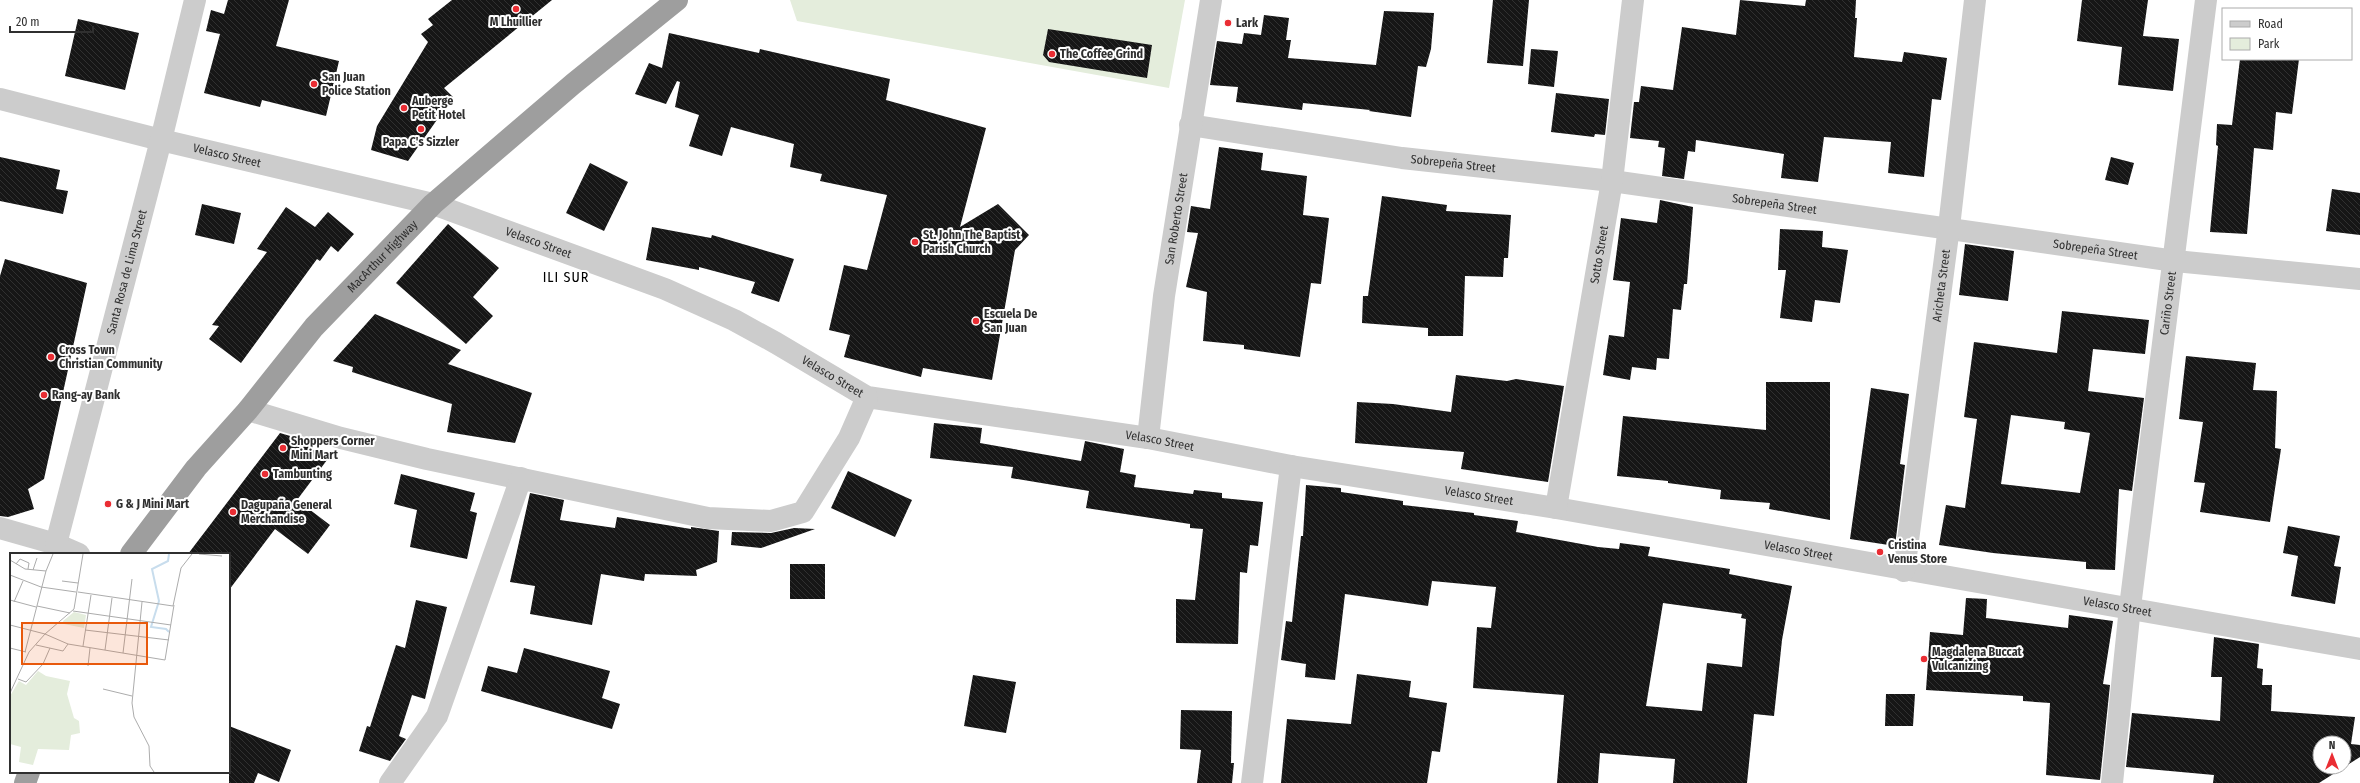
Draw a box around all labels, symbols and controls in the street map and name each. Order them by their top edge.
marker: M Lhuillier [511,4,521,14]
scale bar [10,8,93,34]
legend [2222,8,2352,60]
text: 20 m [16,15,40,29]
place label: M Lhuillier [490,15,543,29]
place label: Lark [1236,16,1259,30]
text: Road [2258,17,2283,31]
marker: Lark [1223,18,1233,28]
text: Park [2258,37,2280,51]
place label: The Coffee Grind [1060,47,1143,61]
marker: The Coffee Grind [1047,49,1057,59]
place label: San Juan Police Station [322,70,391,98]
marker: San Juan Police Station [309,79,319,89]
place label: Auberge Petit Hotel [411,94,466,122]
marker: Auberge Petit Hotel [399,103,409,113]
marker: Papa C's Sizzler [416,124,426,134]
place label: Papa C's Sizzler [383,135,460,149]
street label: Velasco Street [192,141,263,170]
street label: Sobrepeña Street [1410,152,1496,175]
street label: San Roberto Street [1162,172,1190,266]
street label: Sobrepeña Street [1731,191,1818,217]
street label: Santa Rosa de Lima Street [104,208,150,336]
street label: MacArthur Highway [344,217,421,295]
street label: Velasco Street [504,224,574,261]
street label: Sotto Street [1588,225,1611,285]
place label: St. John The Baptist Parish Church [923,228,1021,256]
marker: St. John The Baptist Parish Church [910,237,920,247]
street label: Sobrepeña Street [2052,237,2139,263]
street label: Aricheta Street [1930,248,1953,323]
district label: ILI SUR [543,269,589,286]
street label: Cariño Street [2157,271,2179,336]
place label: Escuela De San Juan [984,307,1037,335]
marker: Escuela De San Juan [971,316,981,326]
place label: Cross Town Christian Community [59,343,163,371]
marker: Cross Town Christian Community [46,352,56,362]
street label: Velasco Street [799,353,866,400]
place label: Rang-ay Bank [52,388,121,402]
marker: Rang-ay Bank [39,390,49,400]
street label: Velasco Street [1125,428,1195,454]
place label: Shoppers Corner Mini Mart [291,434,375,462]
marker: Shoppers Corner Mini Mart [278,443,288,453]
place label: Tambunting [273,467,332,481]
marker: Tambunting [260,469,270,479]
street label: Velasco Street [1444,483,1514,508]
place label: G & J Mini Mart [116,497,190,511]
place label: Dagupaña General Merchandise [241,498,332,526]
marker: G & J Mini Mart [103,499,113,509]
marker: Dagupaña General Merchandise [228,507,238,517]
street label: Velasco Street [1763,538,1834,563]
place label: Cristina Venus Store [1887,538,1947,566]
marker: Cristina Venus Store [1875,547,1885,557]
inset map [10,553,230,773]
street label: Velasco Street [2082,594,2153,619]
place label: Magdalena Buccat Vulcanizing [1931,645,2023,673]
marker: Magdalena Buccat Vulcanizing [1919,654,1929,664]
north arrow [2312,735,2352,775]
text: N [2329,739,2335,752]

